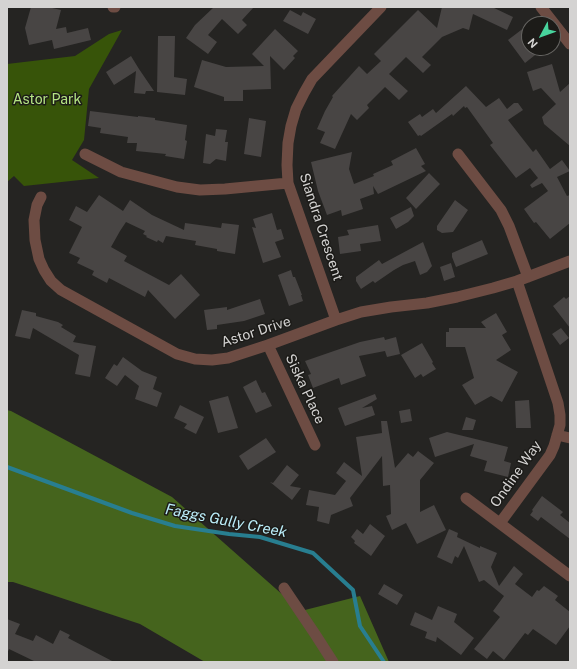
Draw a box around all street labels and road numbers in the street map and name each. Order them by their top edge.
street label: Siandra Crescent [296,171,346,283]
street label: Astor Drive [219,313,293,351]
street label: Siska Place [282,351,328,427]
street label: Ondine Way [487,437,545,511]

